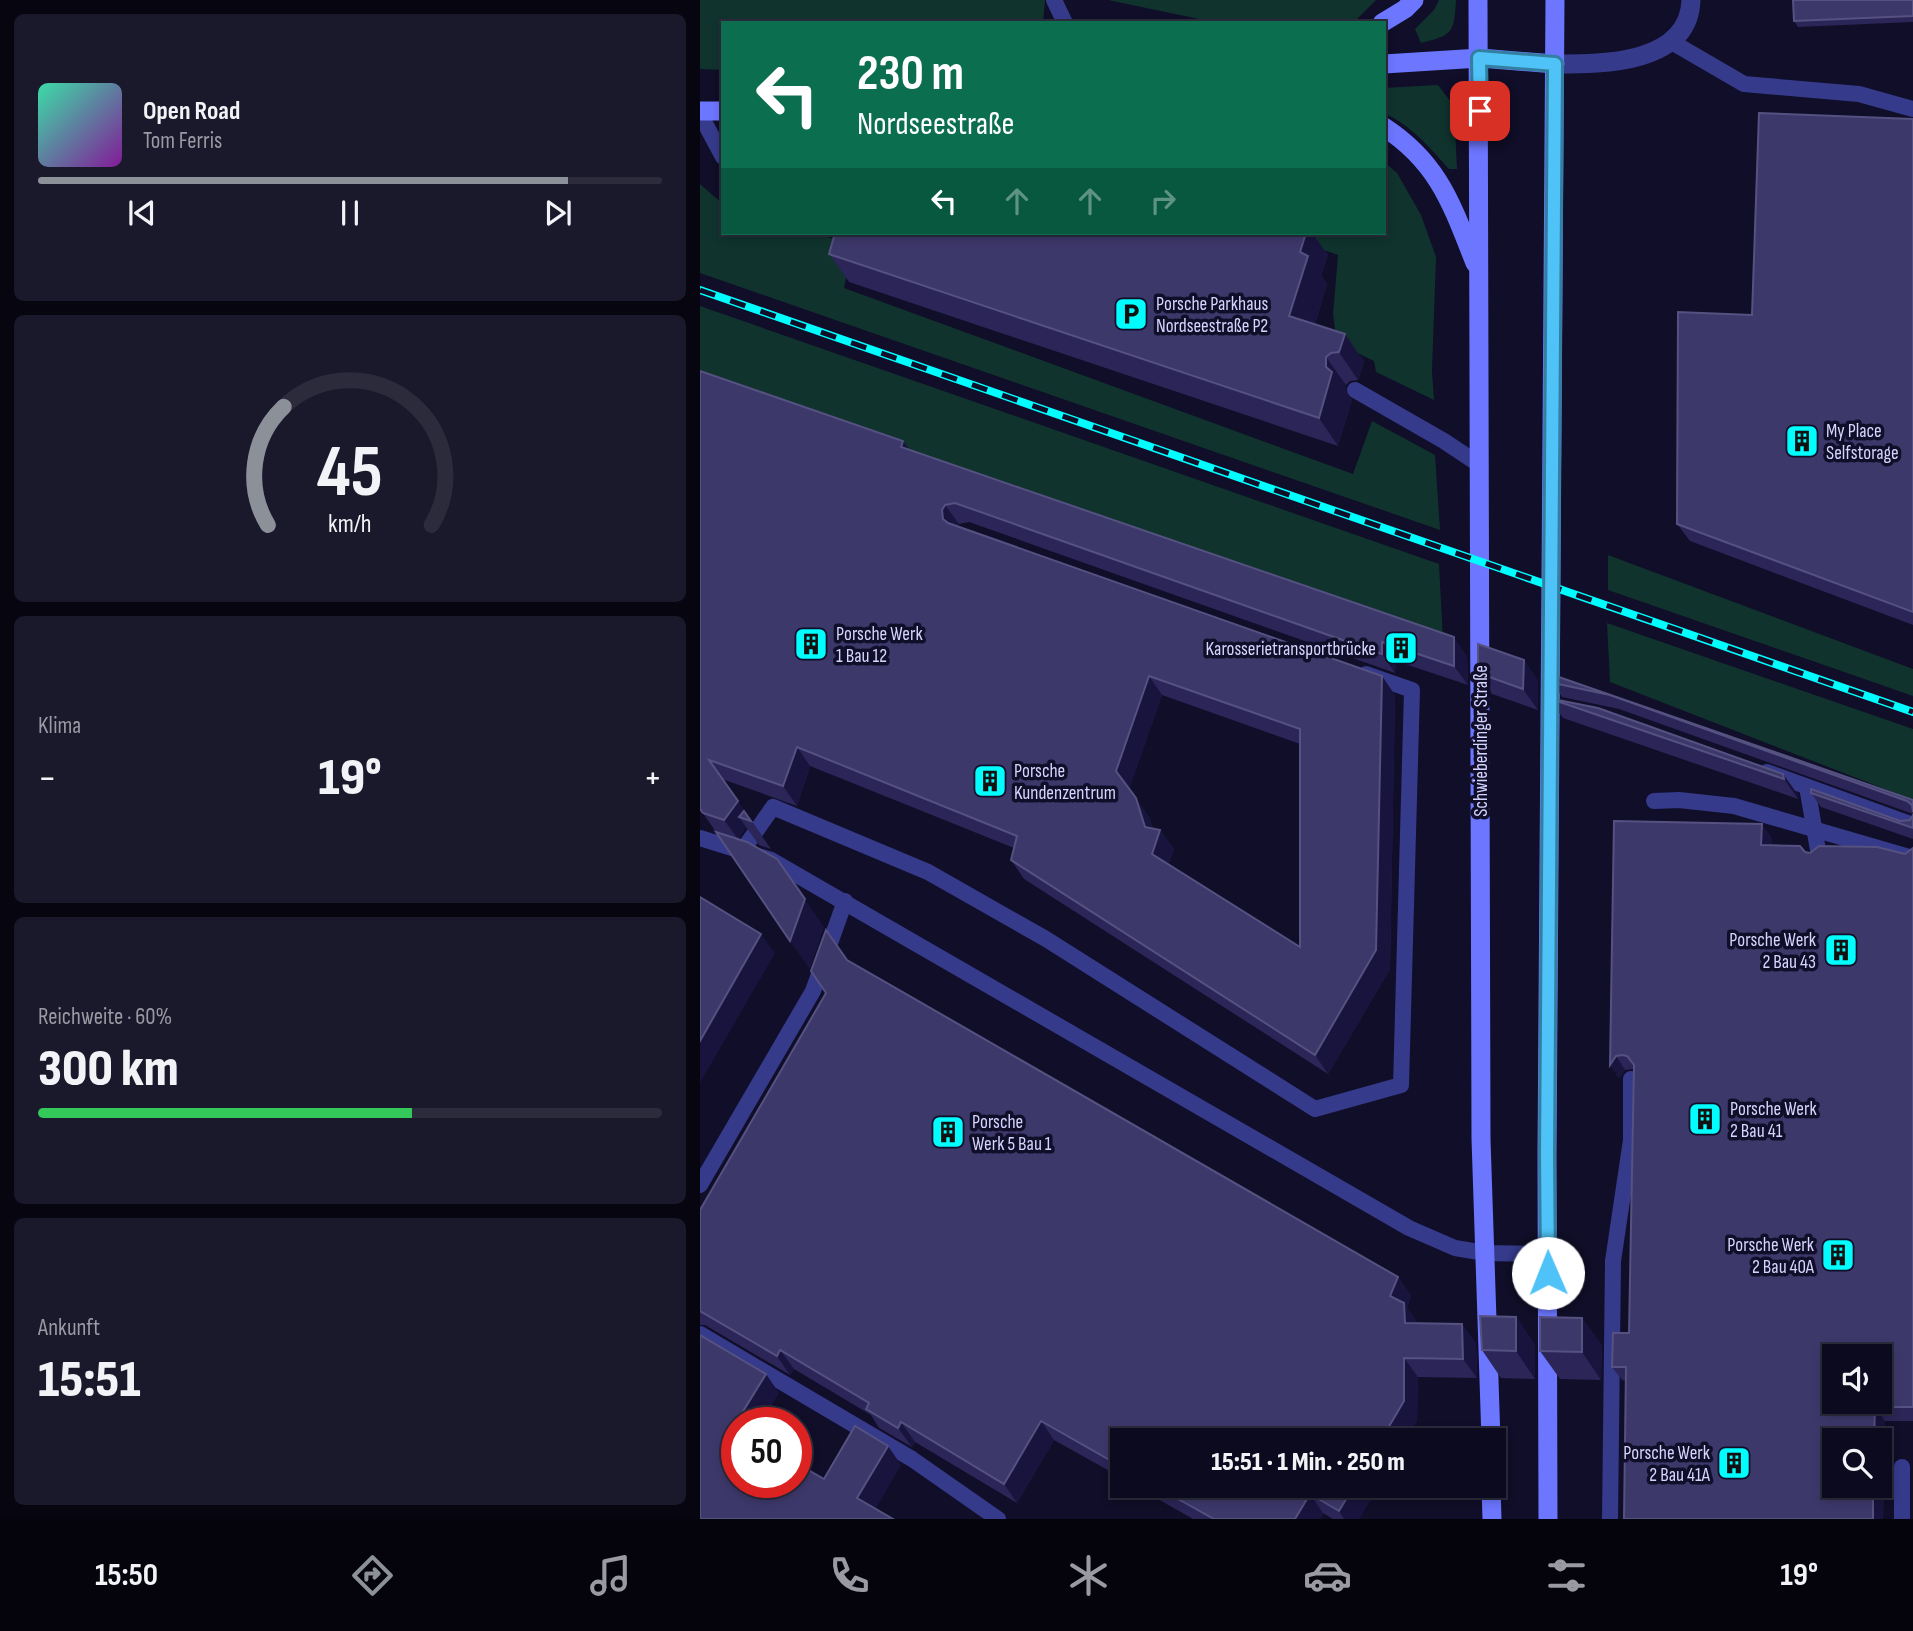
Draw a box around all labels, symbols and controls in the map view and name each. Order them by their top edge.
text: 230 m [857,45,964,104]
icon: left [742,49,833,140]
pin [1450,81,1510,141]
icon: arrive [1461,92,1499,130]
text: Open Road [143,96,240,127]
text: Nordseestraße [857,105,1014,144]
text: Tom Ferris [143,127,222,155]
icon: left [925,182,963,220]
icon: ahead [998,182,1036,220]
icon: ahead [1071,182,1109,220]
icon: right [1144,182,1182,220]
icon: previous [123,194,161,232]
icon: pause [331,194,369,232]
icon: next [539,194,577,232]
place label: Porsche Parkhaus Nordseestraße P2 [1156,293,1268,338]
parking icon: Porsche Parkhaus Nordseestraße P2 [1112,295,1150,333]
place label: My Place Selfstorage [1826,420,1899,465]
building icon: My Place Selfstorage [1783,422,1821,460]
text: 45 [317,429,383,517]
text: km/h [328,508,372,539]
place label: Porsche Werk 1 Bau 12 [836,623,923,668]
building icon: Porsche Werk 1 Bau 12 [792,625,830,663]
building icon: Karosserietransportbrücke [1382,629,1420,667]
place label: Karosserietransportbrücke [1206,638,1376,661]
street label: Schwieberdinger Straße [1470,665,1493,817]
text: Klima [38,712,81,740]
text: 19° [318,747,382,810]
text: − [38,756,57,801]
text: + [643,756,662,801]
place label: Porsche Kundenzentrum [1014,760,1116,805]
building icon: Porsche Kundenzentrum [971,762,1009,800]
place label: Porsche Werk 2 Bau 43 [1729,929,1817,974]
building icon: Porsche Werk 2 Bau 43 [1822,931,1860,969]
text: Reichweite · 60% [38,1003,172,1031]
text: 300 km [38,1038,179,1101]
place label: Porsche Werk 2 Bau 41 [1730,1098,1817,1143]
building icon: Porsche Werk 2 Bau 41 [1686,1100,1724,1138]
place label: Porsche Werk 5 Bau 1 [972,1111,1052,1156]
building icon: Porsche Werk 5 Bau 1 [929,1113,967,1151]
place label: Porsche Werk 2 Bau 40A [1727,1234,1815,1279]
position arrow [1511,1236,1585,1310]
building icon: Porsche Werk 2 Bau 40A [1819,1236,1857,1274]
text: Ankunft [38,1314,100,1342]
map controls [1822,1344,1892,1498]
button: sound [1822,1344,1892,1414]
text: 15:51 [38,1349,141,1412]
speed limit sign: 50 [721,1407,812,1498]
button: search [1822,1428,1892,1498]
place label: Porsche Werk 2 Bau 41A [1623,1442,1711,1487]
building icon: Porsche Werk 2 Bau 41A [1715,1444,1753,1482]
text: 15:51 · 1 Min. · 250 m [1211,1447,1405,1478]
icon: directions [348,1551,397,1600]
icon: music [586,1551,635,1600]
icon: phone [825,1551,874,1600]
icon: climate [1064,1551,1113,1600]
icon: car [1303,1551,1352,1600]
icon: filters [1542,1551,1591,1600]
text: 15:50 [95,1556,158,1595]
text: 19° [1780,1556,1818,1595]

